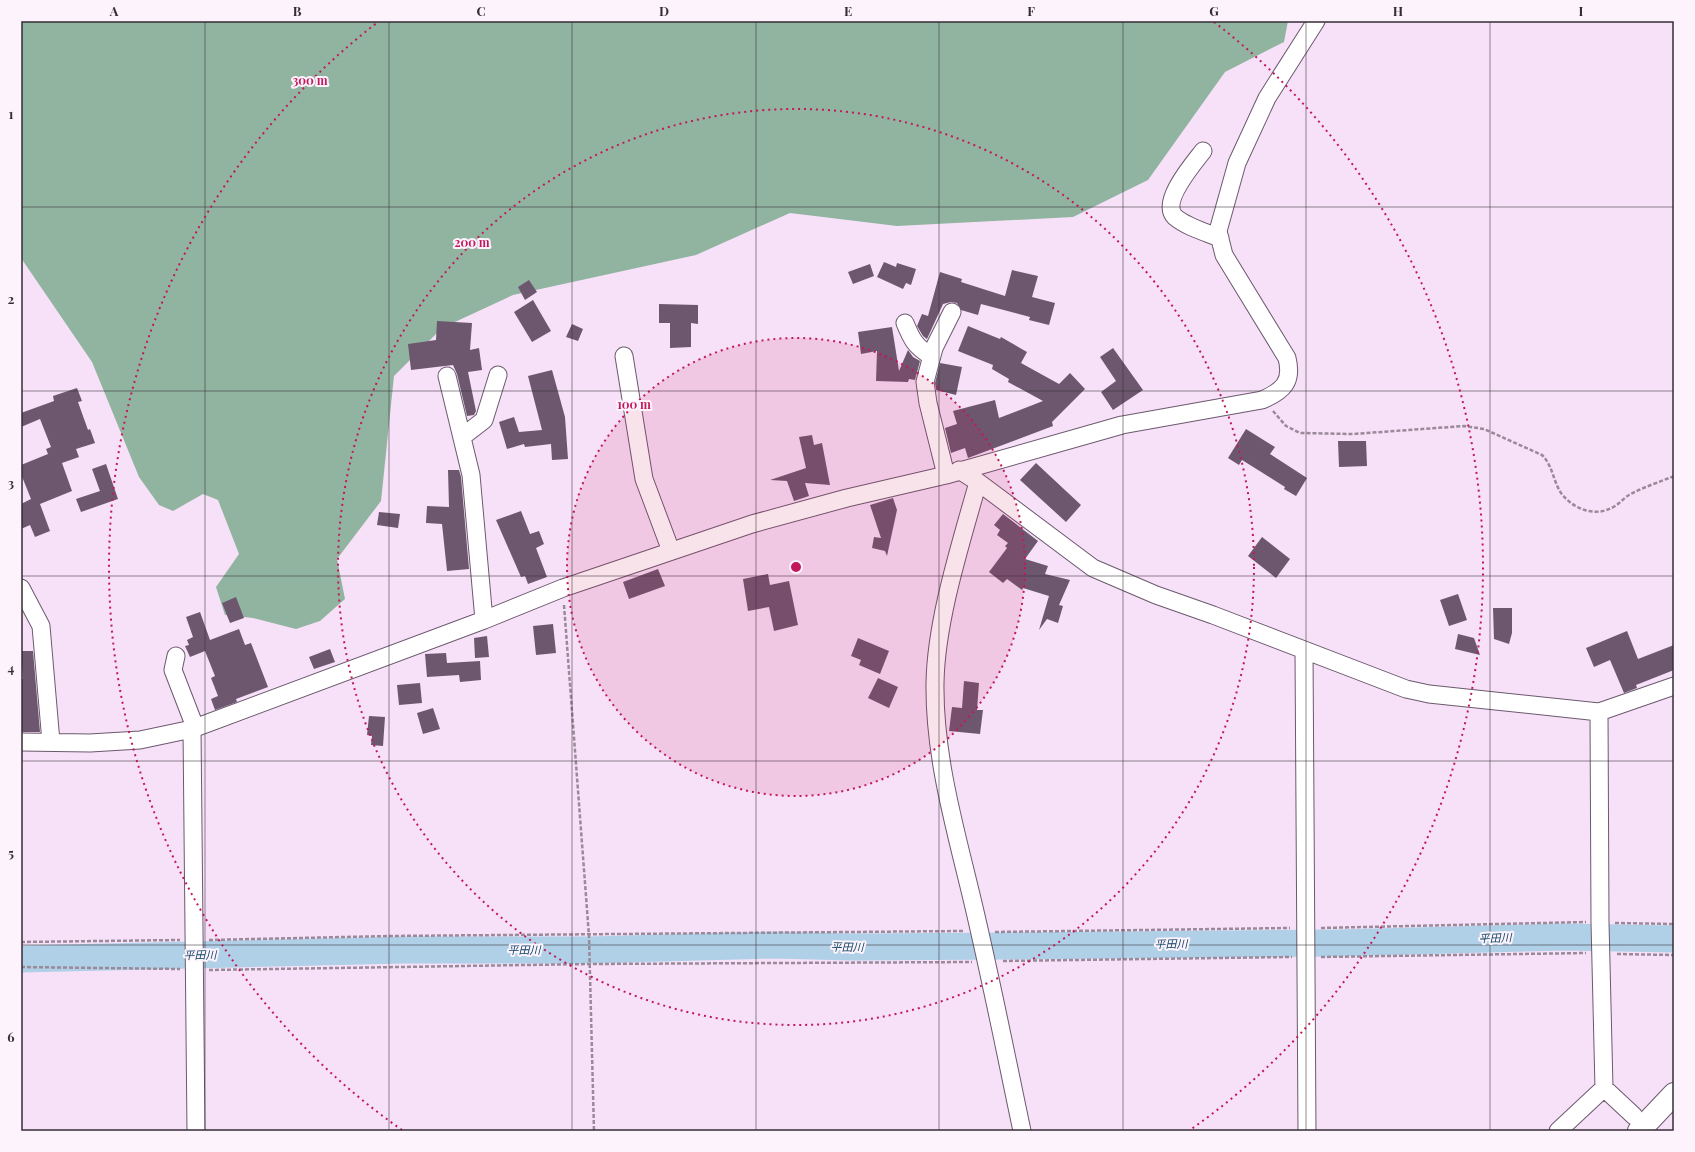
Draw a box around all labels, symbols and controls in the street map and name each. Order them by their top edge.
text: A [109,2,119,19]
text: B [293,2,302,19]
text: C [476,2,486,19]
text: D [659,2,669,19]
text: E [844,2,852,19]
text: F [1027,2,1035,19]
text: G [1209,2,1219,19]
text: H [1393,2,1403,19]
text: I [1579,2,1584,19]
text: 300 m [293,72,328,88]
text: 1 [9,105,14,122]
text: 200 m [454,234,490,250]
text: 2 [8,290,15,307]
text: 100 m [617,396,651,412]
text: 3 [8,474,14,491]
centre of rings [789,560,803,574]
text: 4 [8,659,15,676]
text: 5 [8,844,14,861]
water label: 平田川 [1478,929,1513,946]
water label: 平田川 [1154,936,1189,951]
water label: 平田川 [830,939,865,954]
water label: 平田川 [508,942,541,957]
water label: 平田川 [183,947,218,962]
text: 6 [7,1028,15,1045]

